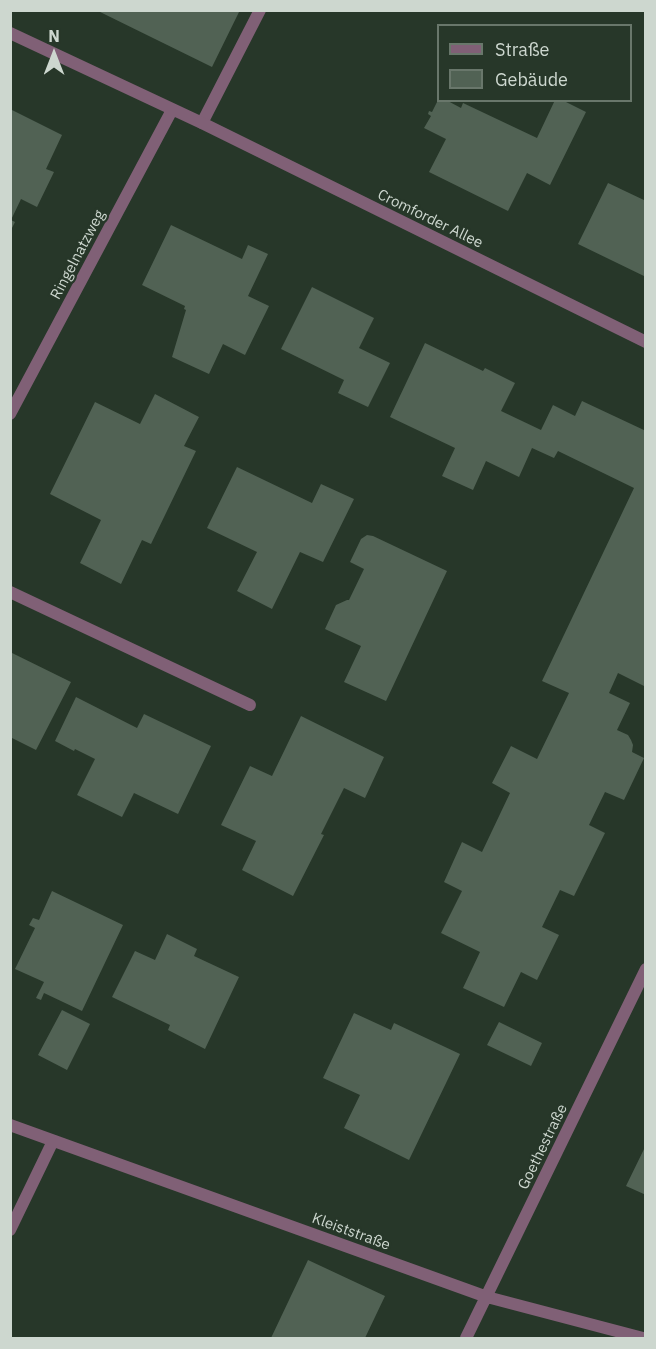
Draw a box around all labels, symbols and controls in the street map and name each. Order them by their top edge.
north arrow [24,24,84,84]
legend [437,24,632,102]
text: N [48,26,60,46]
text: Straße [495,38,549,61]
text: Gebäude [495,68,568,91]
street label: Cromforder Allee [374,186,486,252]
street label: Ringelnatzweg [47,207,109,303]
street label: Goethestraße [515,1101,571,1193]
street label: Kleiststraße [309,1210,393,1254]

